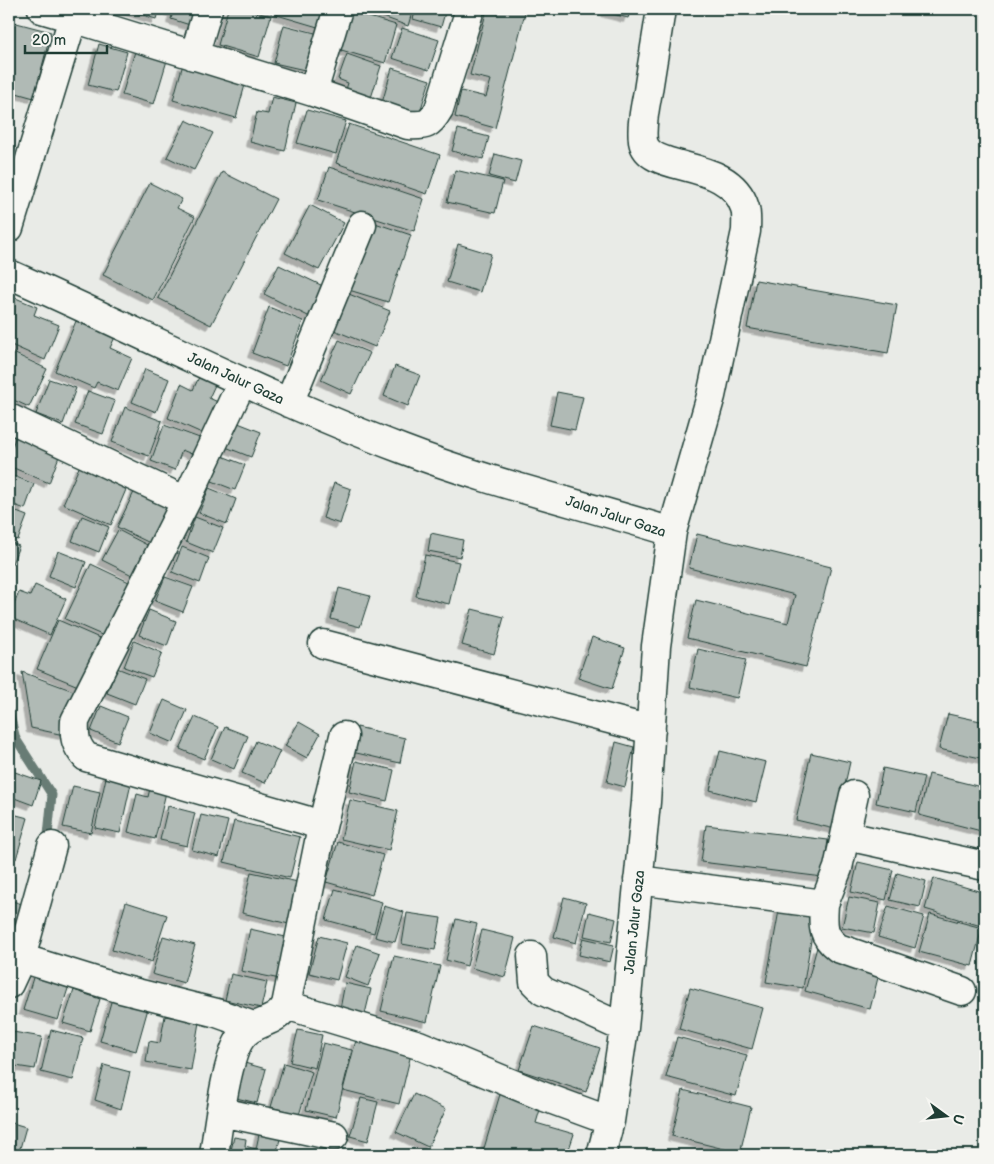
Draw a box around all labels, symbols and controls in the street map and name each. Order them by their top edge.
scale bar [25,22,108,54]
text: 20 m [32,31,66,50]
street label: Jalan Jalur Gaza [185,349,287,408]
street label: Jalan Jalur Gaza [564,492,668,541]
street label: Jalan Jalur Gaza [621,869,648,975]
north arrow [922,1092,972,1142]
text: U [949,1112,968,1126]

